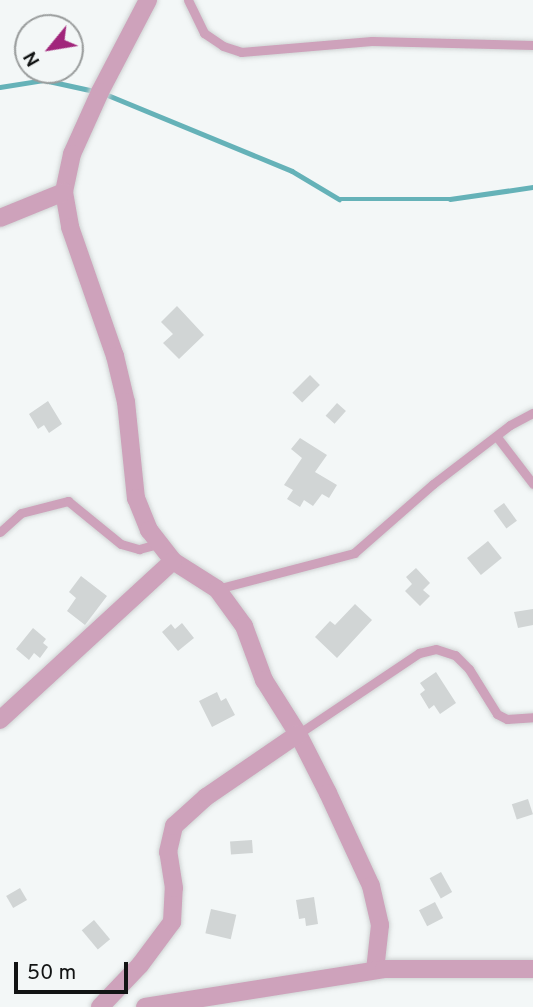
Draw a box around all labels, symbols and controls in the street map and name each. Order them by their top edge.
north arrow [14,14,84,84]
text: N [19,47,46,70]
scale bar [18,948,131,992]
text: 50 m [27,960,76,987]

